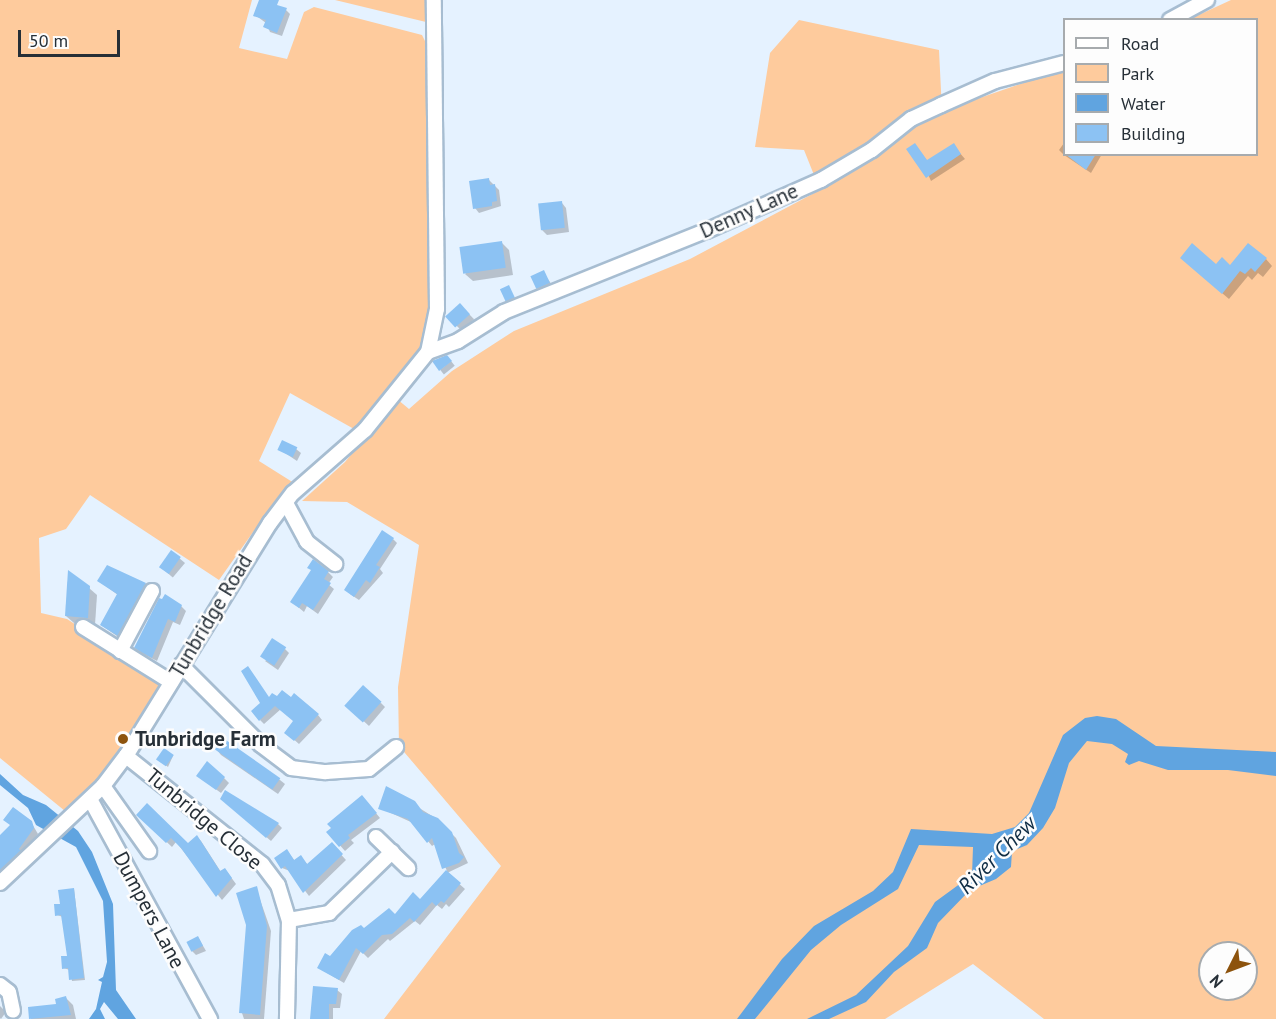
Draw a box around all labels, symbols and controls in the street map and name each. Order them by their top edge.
scale bar [21,18,123,56]
legend [1063,18,1258,156]
text: 50 m [29,29,68,52]
text: Road [1121,32,1159,55]
text: Park [1121,62,1154,85]
text: Water [1121,92,1165,115]
text: Building [1121,122,1185,145]
street label: Denny Lane [696,178,802,244]
street label: Tunbridge Road [164,550,258,682]
place label: Tunbridge Farm [135,726,276,752]
marker: Tunbridge Farm [116,732,130,746]
street label: Tunbridge Close [141,763,267,875]
water label: River Chew [953,811,1041,899]
street label: Dumpers Lane [108,847,190,973]
north arrow [1198,941,1258,1001]
text: N [1205,971,1227,992]

